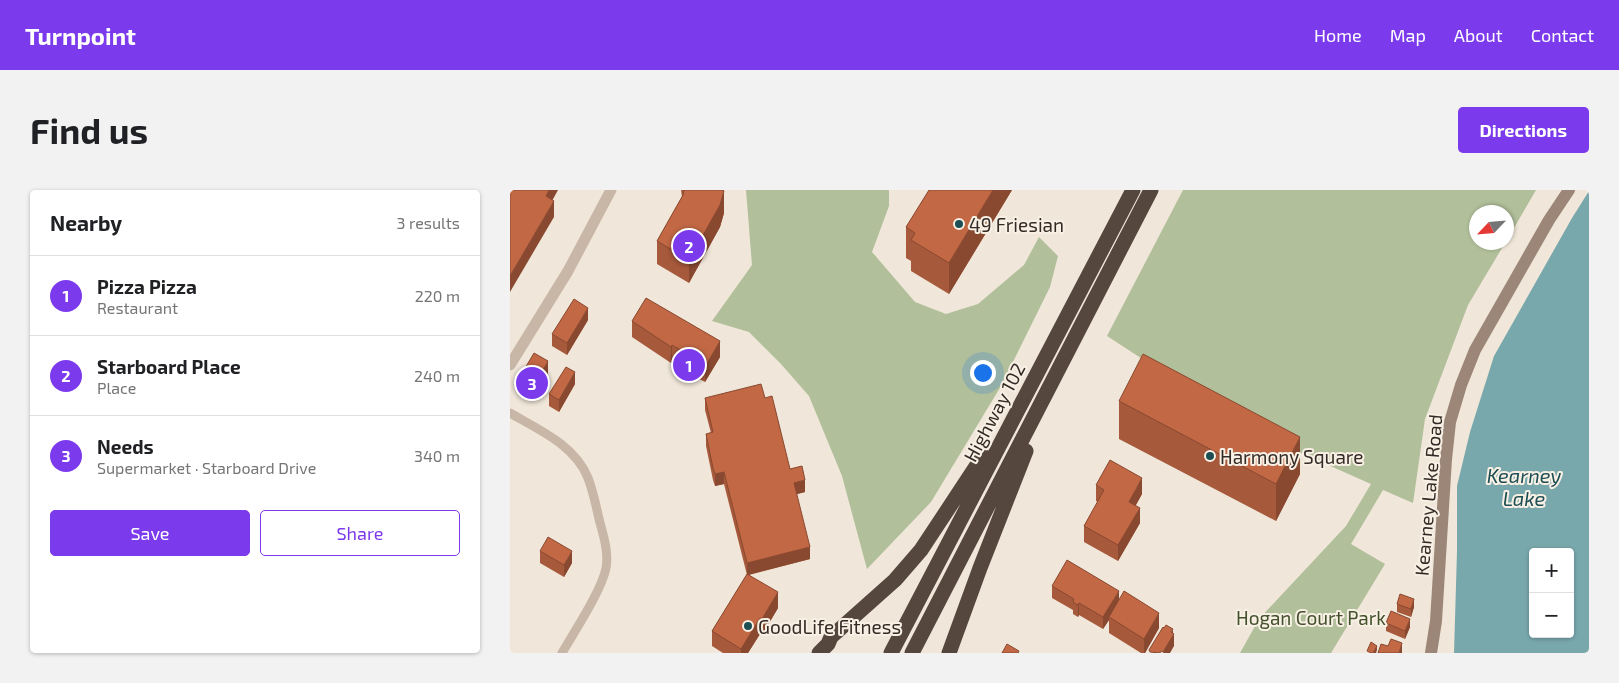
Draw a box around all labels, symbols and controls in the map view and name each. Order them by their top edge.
text: Turnpoint [25,21,136,50]
text: Home [1314,24,1362,46]
text: Map [1390,24,1426,46]
text: About [1454,24,1503,46]
text: Contact [1531,24,1594,46]
button: Directions [1458,107,1589,153]
text: Find us [30,109,148,151]
north arrow [1469,205,1514,250]
text: Nearby [50,210,122,235]
text: 3 results [397,213,460,232]
place label: 49 Friesian [969,213,1064,236]
marker: 49 Friesian [953,218,965,230]
pin: 2 [673,227,705,265]
text: Pizza Pizza [97,275,197,298]
text: 1 [63,286,69,305]
text: 220 m [415,286,460,305]
text: Restaurant [97,298,178,317]
pin: 1 [673,346,705,384]
text: Starboard Place [97,355,241,378]
street label: Highway 102 [958,359,1030,465]
your location [970,360,996,386]
pin: 3 [516,364,548,402]
text: 2 [61,366,71,385]
text: 240 m [414,366,460,385]
text: Place [97,378,136,397]
street label: Kearney Lake Road [1409,413,1447,577]
text: Needs [97,435,154,458]
place label: Harmony Square [1220,445,1363,468]
text: 3 [61,446,71,465]
text: 340 m [414,446,460,465]
marker: Harmony Square [1204,450,1216,462]
text: Supermarket · Starboard Drive [97,458,316,477]
water label: Kearney Lake [1487,463,1562,510]
button: Save [50,510,250,556]
button: Share [260,510,460,556]
map controls [1529,548,1574,638]
button: + [1529,548,1574,593]
button: − [1529,593,1574,638]
park label: Hogan Court Park [1236,606,1386,629]
place label: GoodLife Fitness [758,615,901,638]
marker: GoodLife Fitness [742,620,754,632]

